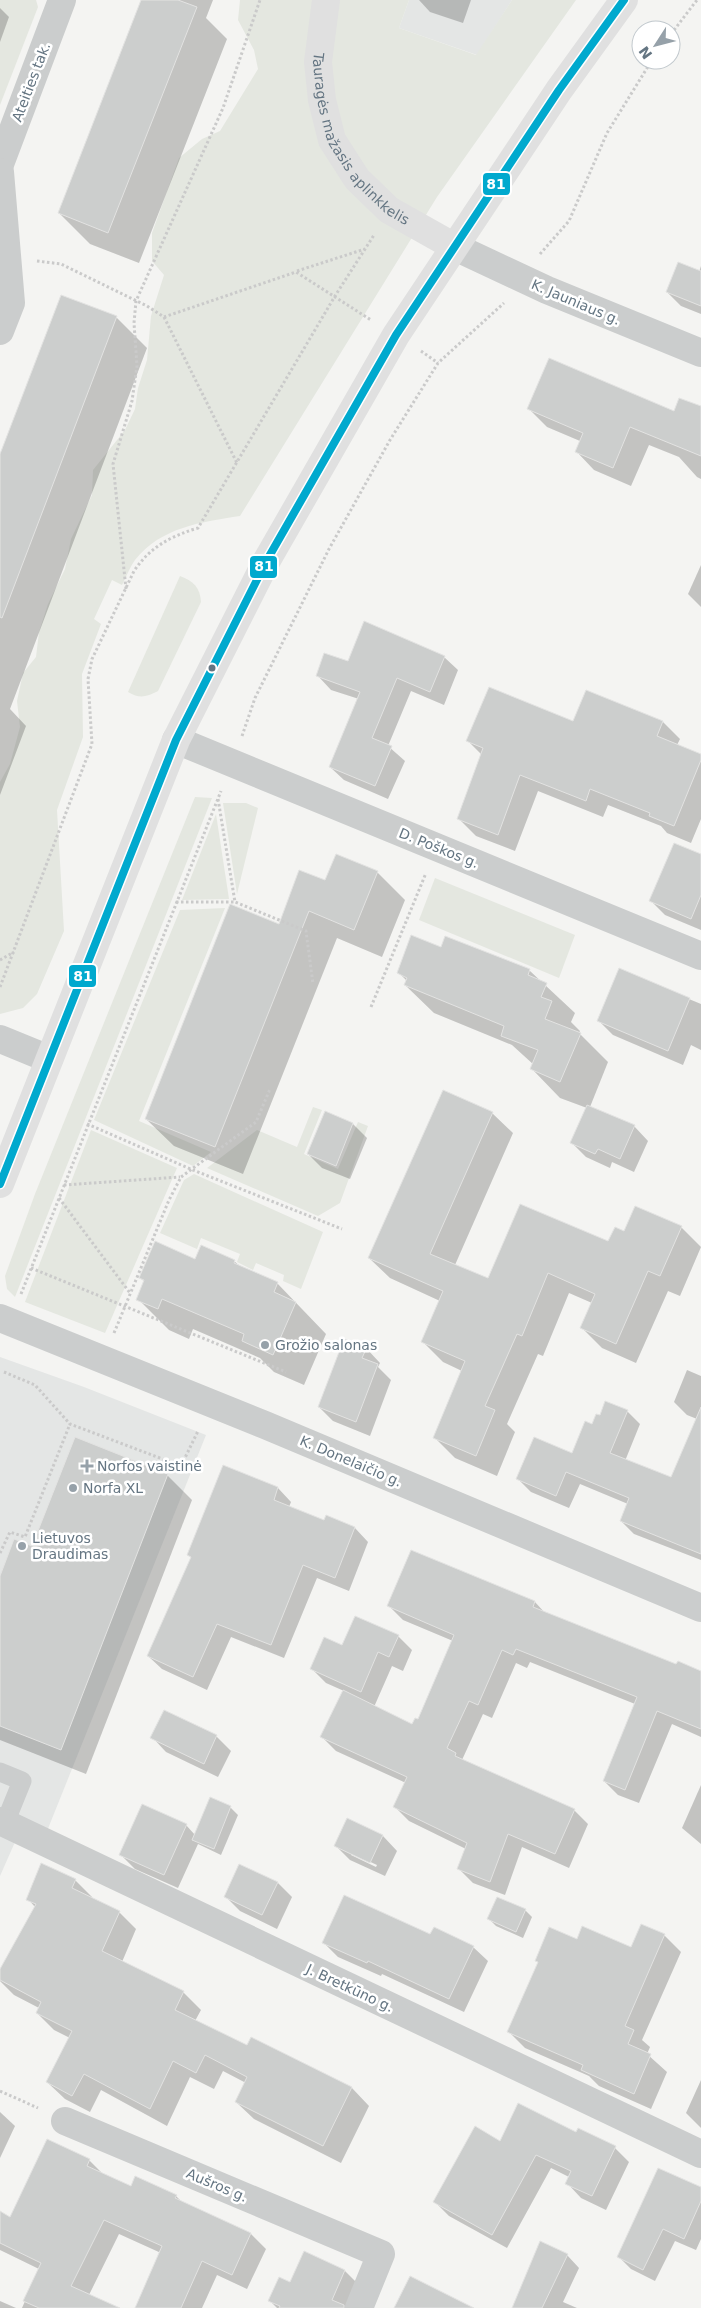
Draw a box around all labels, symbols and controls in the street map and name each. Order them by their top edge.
north arrow [631,20,681,70]
street label: Ateities tak. [9,40,53,124]
text: N [636,43,655,62]
street label: Tauragės mažasis aplinkkelis [310,51,412,228]
line badge: 81 [482,172,511,196]
text: 81 [486,176,506,192]
street label: K. Jauniaus g. [529,276,623,328]
line badge: 81 [249,555,278,579]
text: 81 [254,558,274,574]
unlabelled marker [207,663,217,673]
street label: D. Poškos g. [397,825,481,871]
line badge: 81 [68,964,97,988]
text: 81 [73,968,93,984]
place label: Grožio salonas [275,1337,377,1353]
marker: Grožio salonas [259,1339,271,1351]
street label: K. Donelaičio g. [298,1432,404,1490]
place label: Norfos vaistinė [97,1458,202,1474]
marker: Norfos vaistinė [81,1460,93,1472]
place label: Norfa XL [83,1480,143,1496]
marker: Norfa XL [67,1482,79,1494]
place label: Lietuvos Draudimas [32,1530,108,1562]
marker: Lietuvos Draudimas [16,1540,28,1552]
street label: J. Bretkūno g. [303,1960,396,2015]
street label: Aušros g. [184,2165,250,2205]

